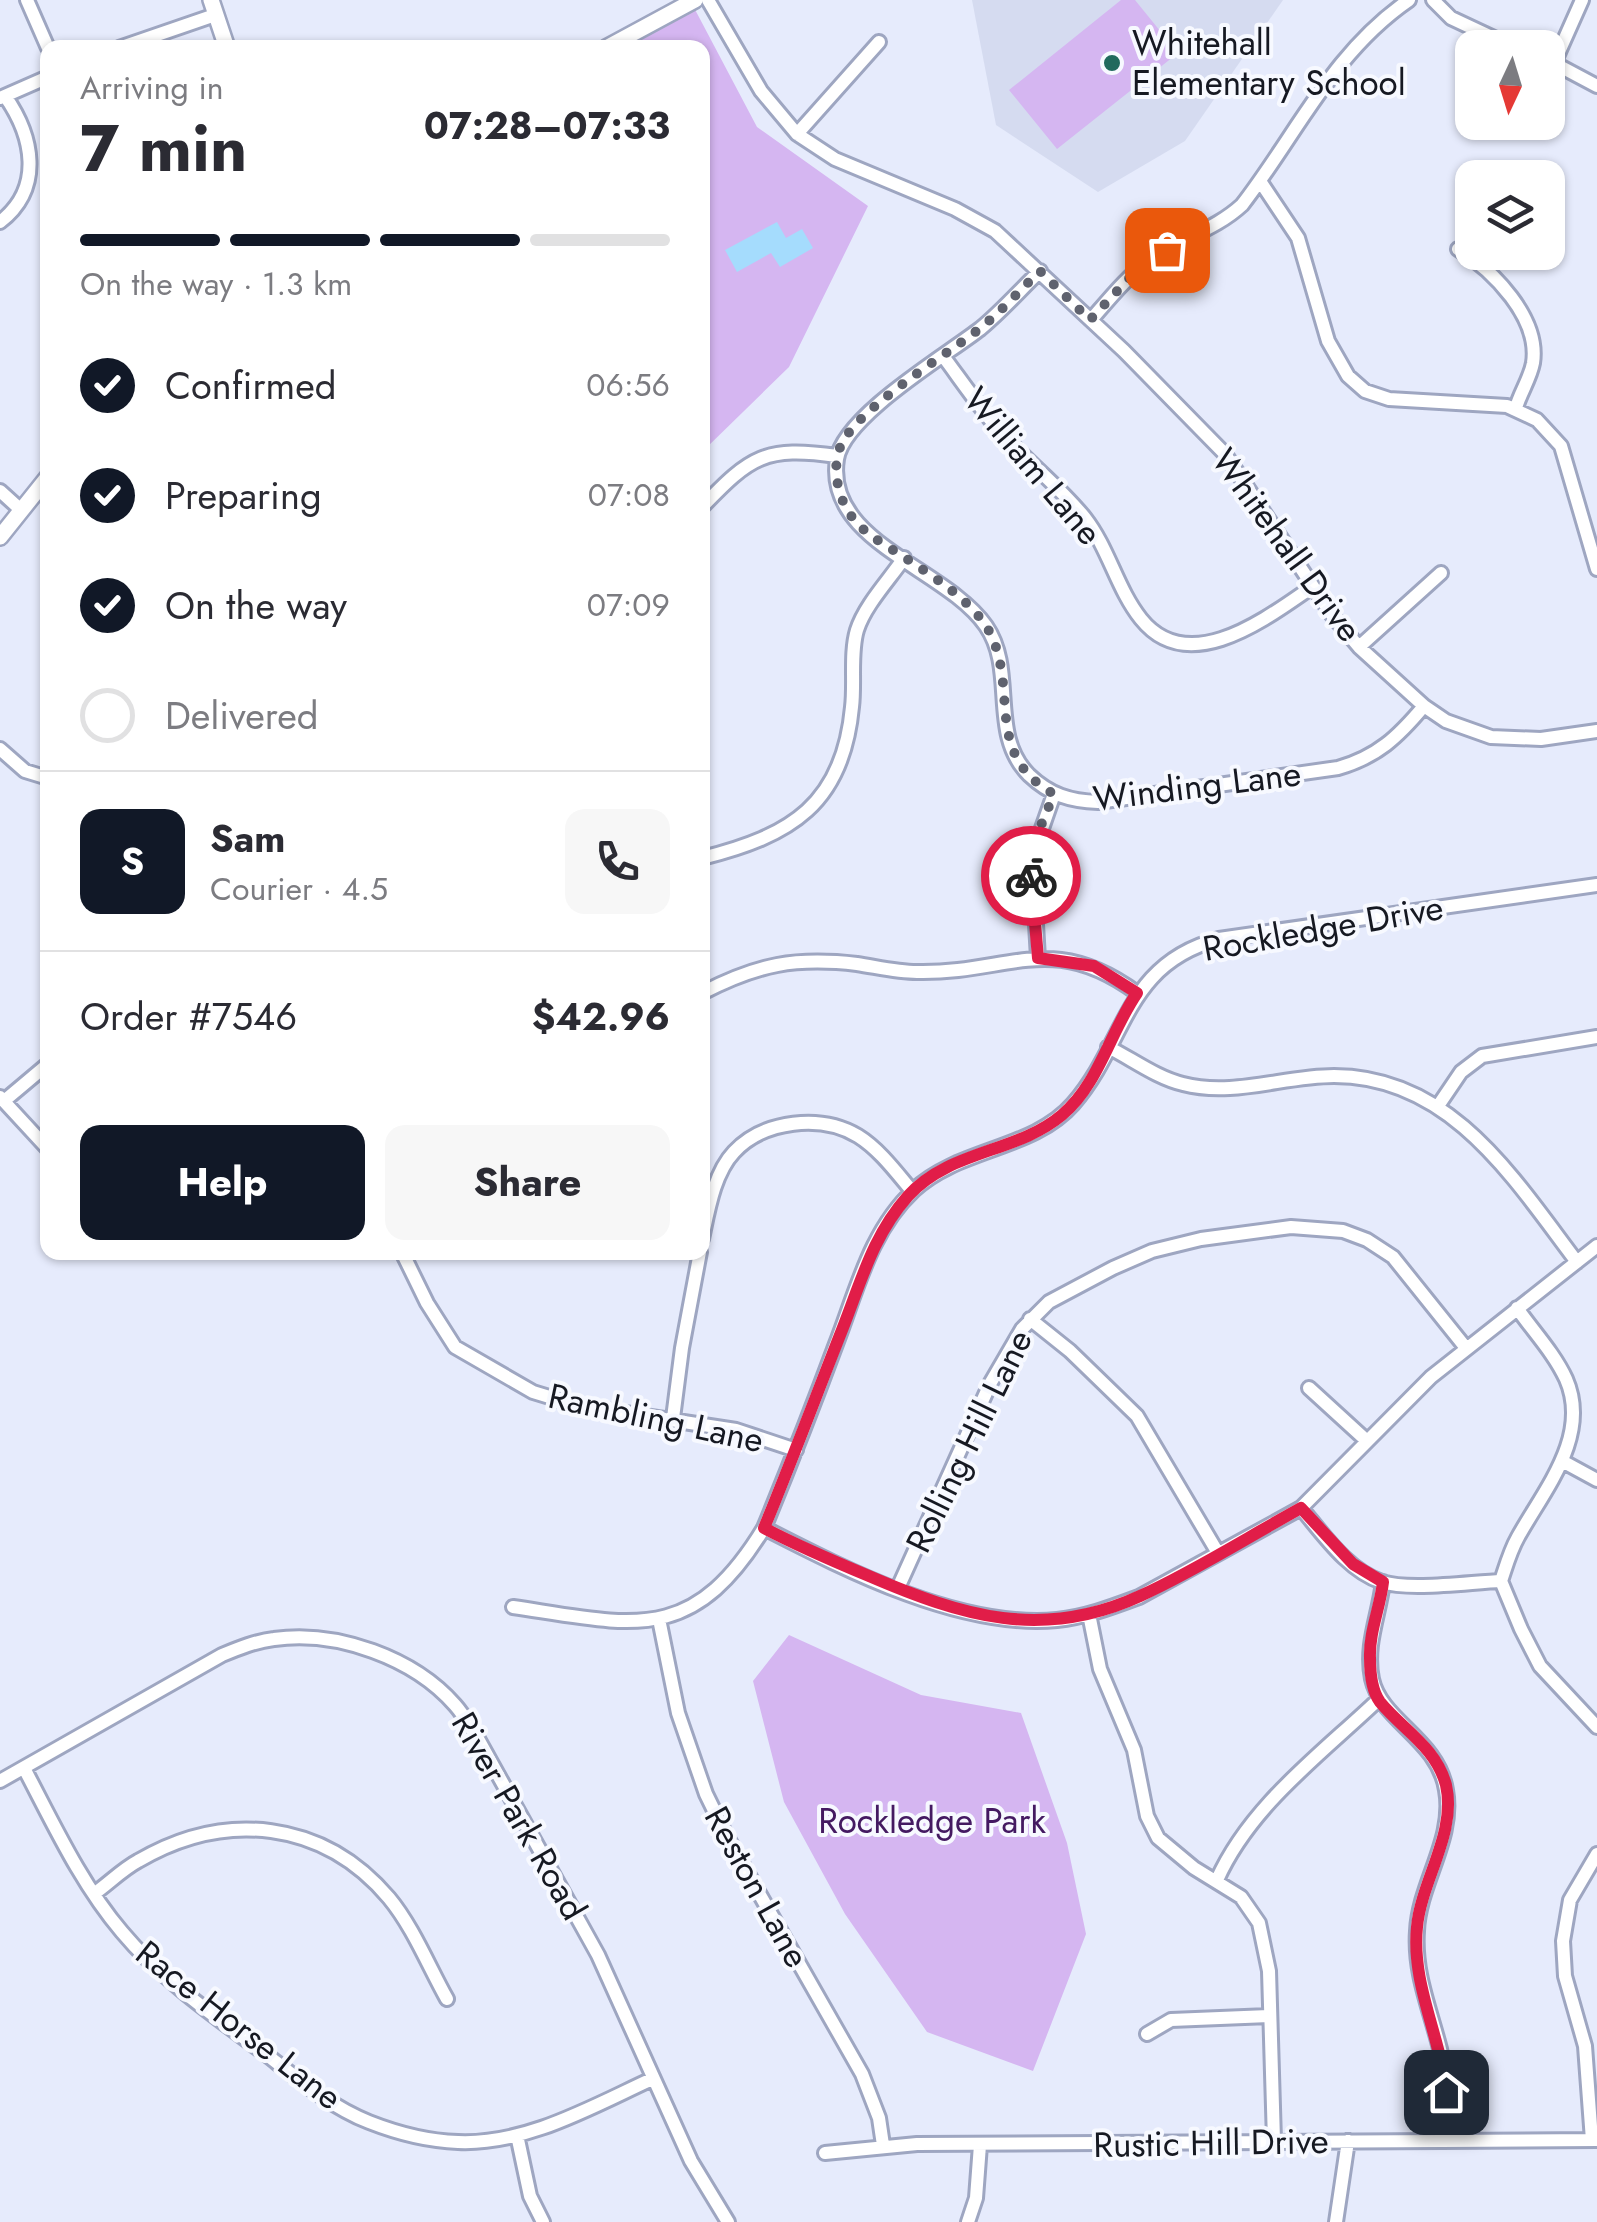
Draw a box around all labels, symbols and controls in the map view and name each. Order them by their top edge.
place label: Whitehall Elementary School [1132,18,1406,108]
north arrow [1455,30,1565,140]
map controls [1455,30,1565,270]
marker: Whitehall Elementary School [1101,52,1123,74]
text: Arriving in [80,65,224,111]
text: 07:28–07:33 [424,98,670,153]
text: 7 min [80,101,247,195]
button: layers [1455,160,1565,270]
pin [1125,208,1210,293]
icon: bag [1140,223,1195,278]
text: On the way · 1.3 km [80,261,352,307]
icon: check [80,358,135,413]
text: Confirmed [165,358,336,413]
text: 06:56 [586,362,670,408]
street label: William Lane [952,376,1114,556]
street label: Whitehall Drive [1200,438,1374,652]
icon: check [80,468,135,523]
text: Preparing [165,468,322,523]
text: 07:08 [588,472,670,518]
icon: check [80,578,135,633]
text: On the way [165,578,347,633]
text: 07:09 [587,582,670,628]
text: Delivered [165,688,318,743]
street label: Winding Lane [1090,748,1304,824]
button: phone [565,809,670,914]
text: Sam [210,811,285,866]
courier [981,826,1081,926]
text: S [121,834,144,889]
icon: bike [1004,849,1059,904]
text: Courier · 4.5 [210,866,388,912]
street label: Rockledge Drive [1199,882,1447,974]
text: Order #7546 [80,989,297,1044]
text: $42.96 [532,989,670,1044]
button: Help [80,1125,365,1240]
button: Share [385,1125,670,1240]
street label: Rolling Hill Lane [893,1321,1045,1561]
street label: Rambling Lane [544,1371,768,1465]
street label: River Park Road [439,1703,599,1929]
park label: Rockledge Park [818,1796,1046,1846]
street label: Reston Lane [692,1797,822,1977]
street label: Race Horse Lane [125,1929,353,2121]
pin [1404,2050,1489,2135]
icon: home [1419,2065,1474,2120]
street label: Rustic Hill Drive [1093,2116,1329,2170]

